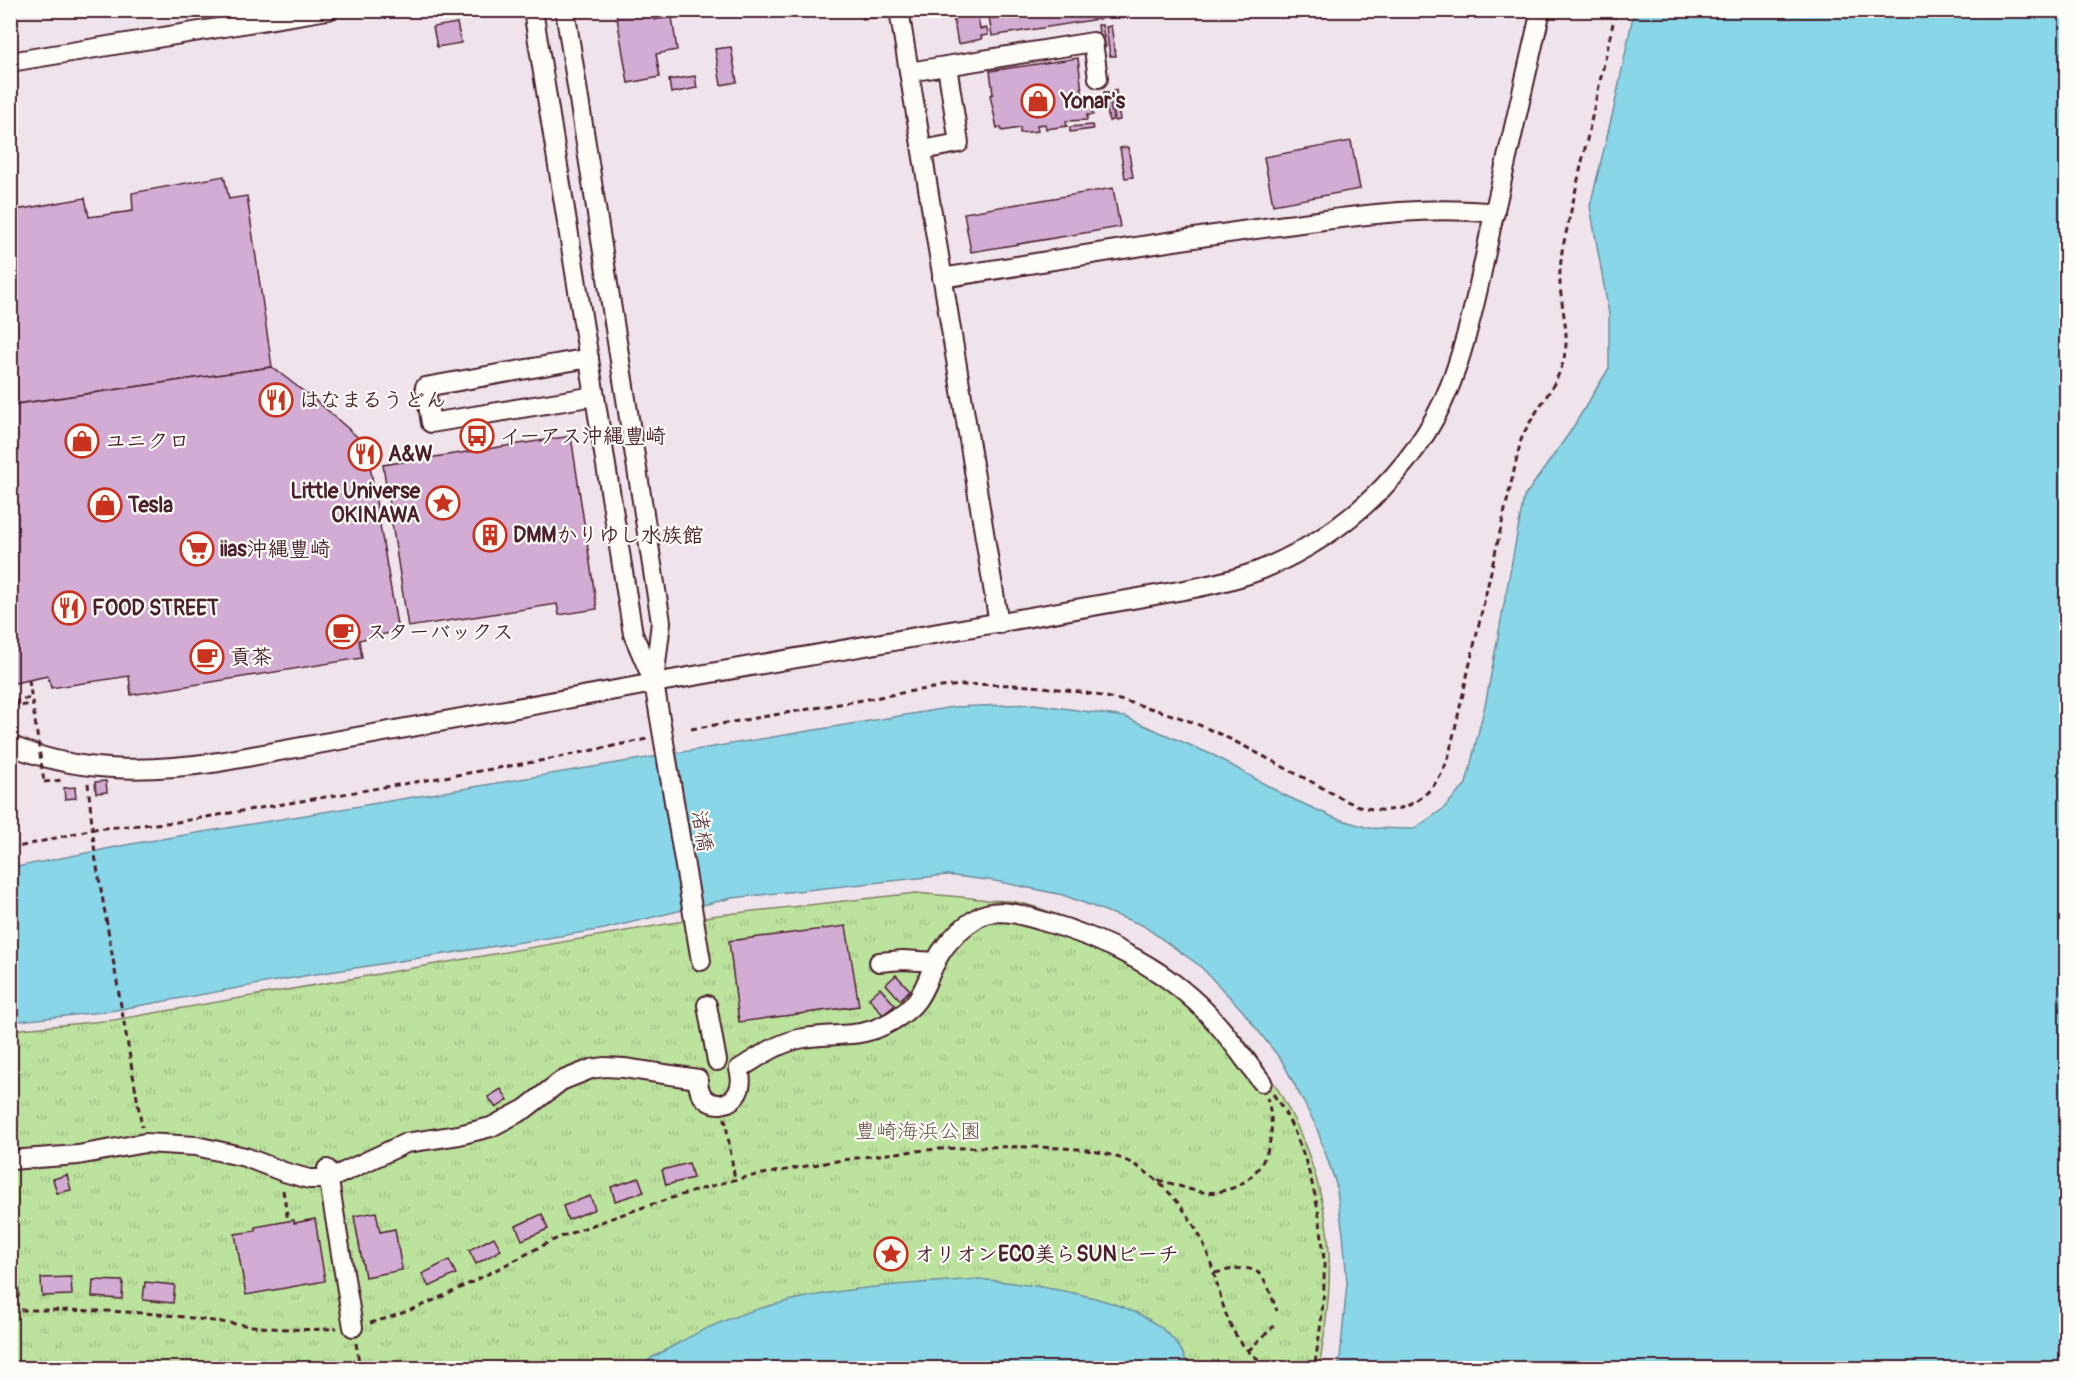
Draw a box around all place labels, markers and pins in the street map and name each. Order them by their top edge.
shop icon: Yonar's [1020,83,1056,119]
place label: Yonar's [1060,88,1126,115]
restaurant icon: はなまるうどん [258,382,294,418]
place label: はなまるうどん [299,387,446,414]
bus stop icon: イーアス沖縄豊崎 [459,418,495,454]
shop icon: ユニクロ [64,423,100,459]
place label: イーアス沖縄豊崎 [500,423,666,450]
place label: ユニクロ [105,428,189,455]
restaurant icon: A&W [347,436,383,472]
place label: A&W [388,441,433,468]
place label: Little Universe OKINAWA [290,478,421,529]
place icon: Little Universe OKINAWA [425,485,461,521]
shop icon: Tesla [87,487,123,523]
place label: Tesla [127,492,173,519]
building icon: DMMかりゆし水族館 [472,517,508,553]
place label: DMMかりゆし水族館 [513,522,703,549]
supermarket icon: iias沖縄豊崎 [179,531,215,567]
place label: iias沖縄豊崎 [220,536,331,563]
restaurant icon: FOOD STREET [51,590,87,626]
place label: FOOD STREET [92,595,219,622]
cafe icon: スターバックス [325,614,361,650]
place label: スターバックス [366,619,513,646]
cafe icon: 貢茶 [189,639,225,675]
place label: 貢茶 [230,644,272,671]
place icon: オリオンECO美らSUNビーチ [873,1236,909,1272]
place label: オリオンECO美らSUNビーチ [914,1241,1179,1268]

